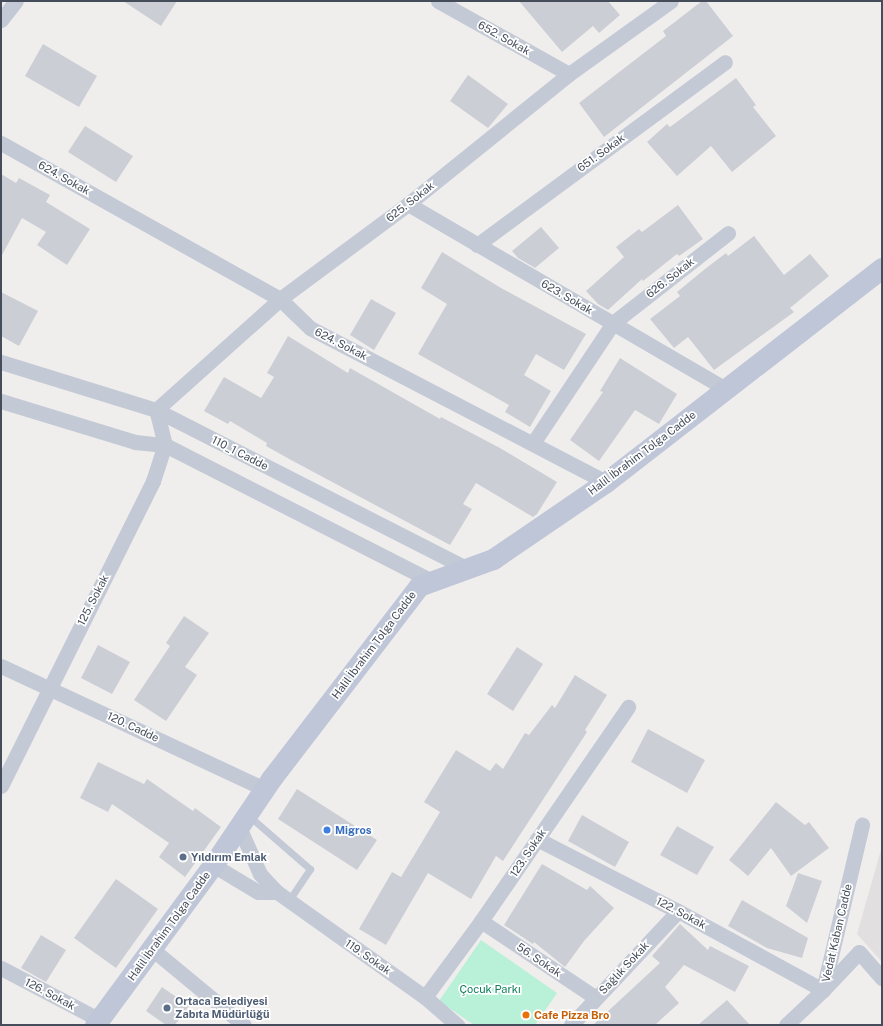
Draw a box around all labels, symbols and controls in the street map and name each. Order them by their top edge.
street label: 652. Sokak [476,18,532,58]
street label: 651. Sokak [575,131,627,175]
street label: 624. Sokak [36,158,92,198]
street label: 625. Sokak [383,179,437,225]
street label: 626. Sokak [643,255,697,301]
street label: 623. Sokak [539,277,595,317]
street label: 624. Sokak [312,325,370,363]
street label: Halil İbrahim Tolga Cadde [585,408,699,498]
street label: 110_1 Cadde [210,433,270,473]
street label: 125. Sokak [75,572,111,628]
street label: Halil İbrahim Tolga Cadde [329,588,419,702]
street label: 120. Cadde [105,709,161,745]
place label: Migros [335,823,372,837]
marker: Migros [322,825,332,835]
street label: 123. Sokak [507,827,549,879]
place label: Yıldırım Emlak [191,850,267,864]
marker: Yıldırım Emlak [178,852,188,862]
street label: Halil İbrahim Tolga Cadde [125,869,213,983]
street label: Vedat Kaban Cadde [819,883,855,983]
street label: 122. Sokak [654,894,708,932]
street label: 119. Sokak [343,936,393,978]
street label: Sağlık Sokak [596,939,652,997]
street label: 56. Sokak [514,940,564,980]
street label: 126. Sokak [23,975,77,1013]
park label: Çocuk Parkı [459,982,521,996]
place label: Ortaca Belediyesi Zabıta Müdürlüğü [175,995,269,1021]
marker: Ortaca Belediyesi Zabıta Müdürlüğü [162,1003,172,1013]
place label: Cafe Pizza Bro [534,1008,609,1022]
marker: Cafe Pizza Bro [521,1010,531,1020]

